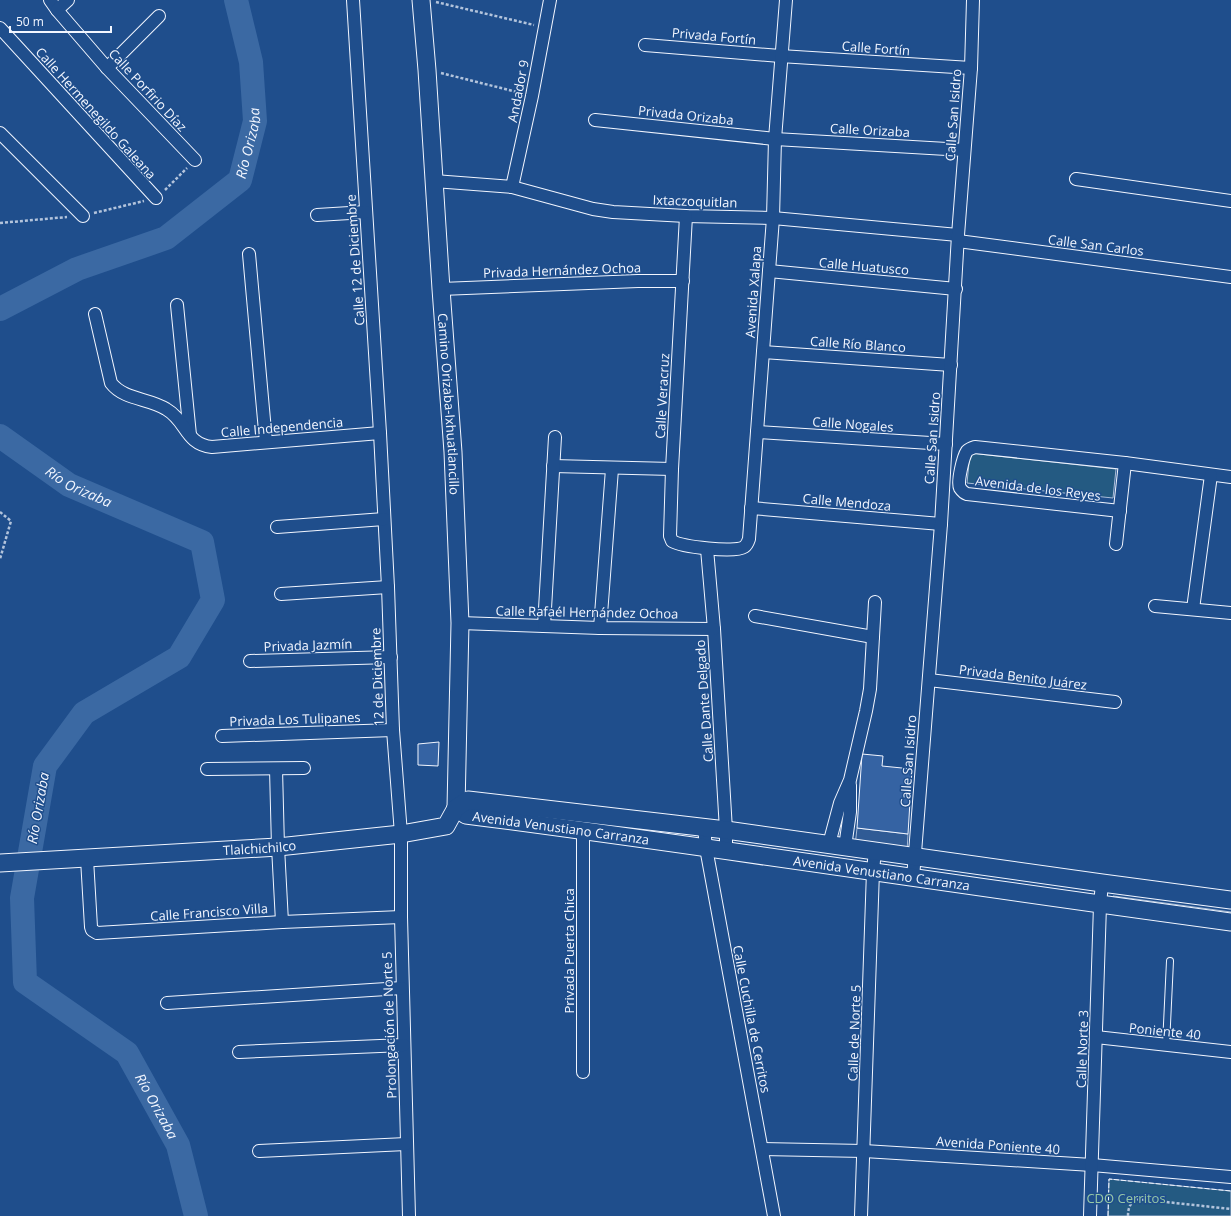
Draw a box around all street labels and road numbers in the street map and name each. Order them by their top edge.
street label: Privada Fortín [671,23,757,49]
street label: Calle Fortín [841,37,911,59]
street label: Calle Hermenegildo Galeana [32,43,160,183]
street label: Calle Porfirio Díaz [105,45,191,135]
street label: Andador 9 [503,58,533,124]
street label: Calle San Isidro [941,68,965,162]
street label: Privada Orizaba [637,101,735,129]
street label: Calle Orizaba [830,119,910,141]
street label: Ixtaczoquitlan [652,191,738,211]
street label: Calle 12 de Diciembre [341,194,369,326]
street label: Calle San Carlos [1047,230,1145,260]
street label: Avenida Xalapa [741,245,765,339]
street label: Calle Huatusco [818,253,910,279]
street label: Privada Hernández Ochoa [483,258,641,282]
street label: Camino Orizaba-Ixhuatlancillo [434,312,464,495]
street label: Calle Río Blanco [809,332,907,356]
street label: Calle Veracruz [651,353,673,439]
street label: Calle San Isidro [920,391,944,485]
street label: Calle Nogales [812,412,894,436]
street label: Calle Independencia [220,413,344,441]
street label: Avenida de los Reyes [974,471,1102,505]
street label: Calle Mendoza [802,489,892,515]
street label: Calle Rafaél Hernández Ochoa [495,601,679,623]
street label: 12 de Diciembre [366,627,388,727]
street label: Privada Jazmín [263,634,353,656]
street label: Calle Dante Delgado [691,639,717,763]
street label: Privada Benito Juárez [958,660,1088,694]
street label: Privada Los Tulipanes [229,708,361,730]
street label: Calle San Isidro [896,714,920,808]
street label: Avenida Venustiano Carranza [471,807,650,849]
street label: Tlalchichilco [222,836,297,859]
street label: Avenida Venustiano Carranza [792,851,971,895]
street label: Privada Puerta Chica [560,888,578,1014]
street label: Calle Francisco Villa [150,899,268,925]
street label: Calle Cuchilla de Cerritos [729,944,775,1094]
street label: Prolongación de Norte 5 [377,951,401,1099]
street label: Calle de Norte 5 [843,984,865,1082]
street label: Calle Norte 3 [1072,1010,1092,1088]
street label: Poniente 40 [1128,1018,1202,1044]
street label: Avenida Poniente 40 [935,1132,1061,1158]

